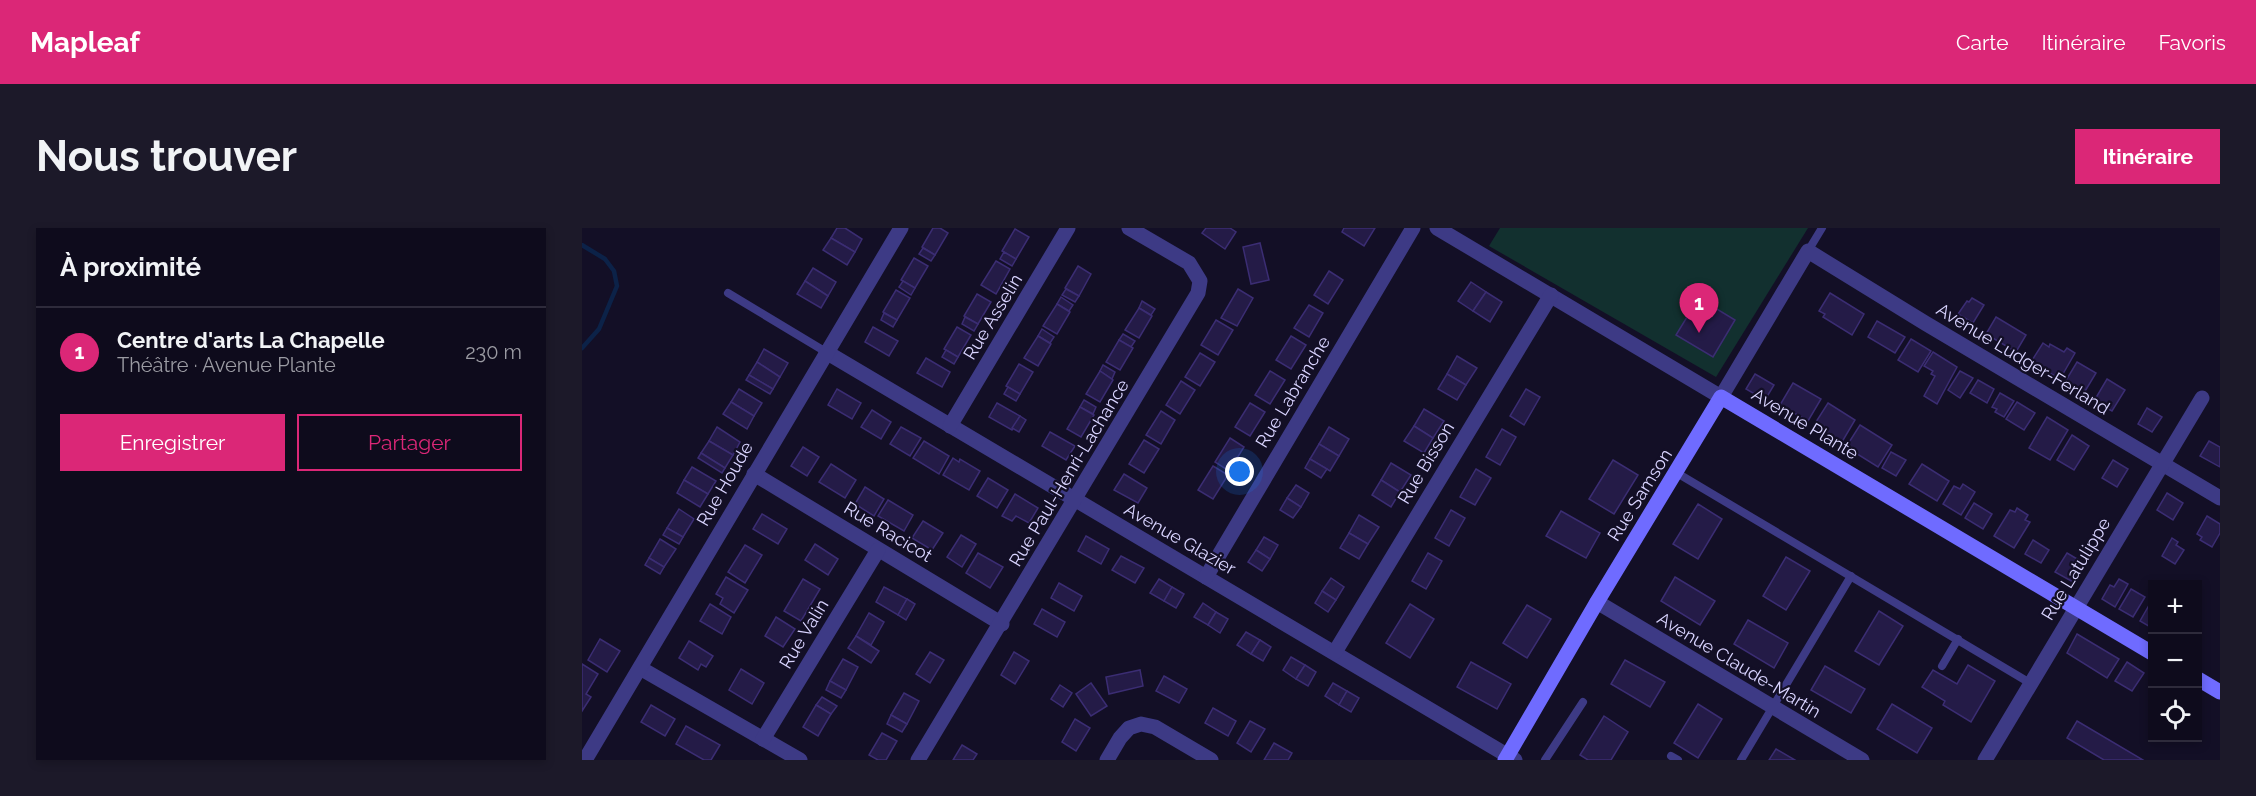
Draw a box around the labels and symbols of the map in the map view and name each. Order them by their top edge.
street label: Rue Asselin [959,270,1026,363]
pin: 1 [1680,284,1718,333]
street label: Avenue Ludger-Ferland [1933,298,2114,419]
street label: Rue Labranche [1251,332,1334,451]
street label: Rue Paul-Henri-Lachance [1004,375,1133,570]
street label: Avenue Plante [1748,384,1863,464]
street label: Rue Bisson [1393,418,1458,508]
street label: Rue Houde [692,438,757,530]
street label: Rue Samson [1603,445,1676,545]
your location [1225,457,1254,486]
street label: Rue Racicot [840,497,936,566]
street label: Avenue Glazier [1121,498,1240,579]
street label: Rue Latulippe [2037,513,2115,624]
street label: Rue Valin [775,595,832,672]
street label: Avenue Claude-Martin [1654,607,1825,722]

